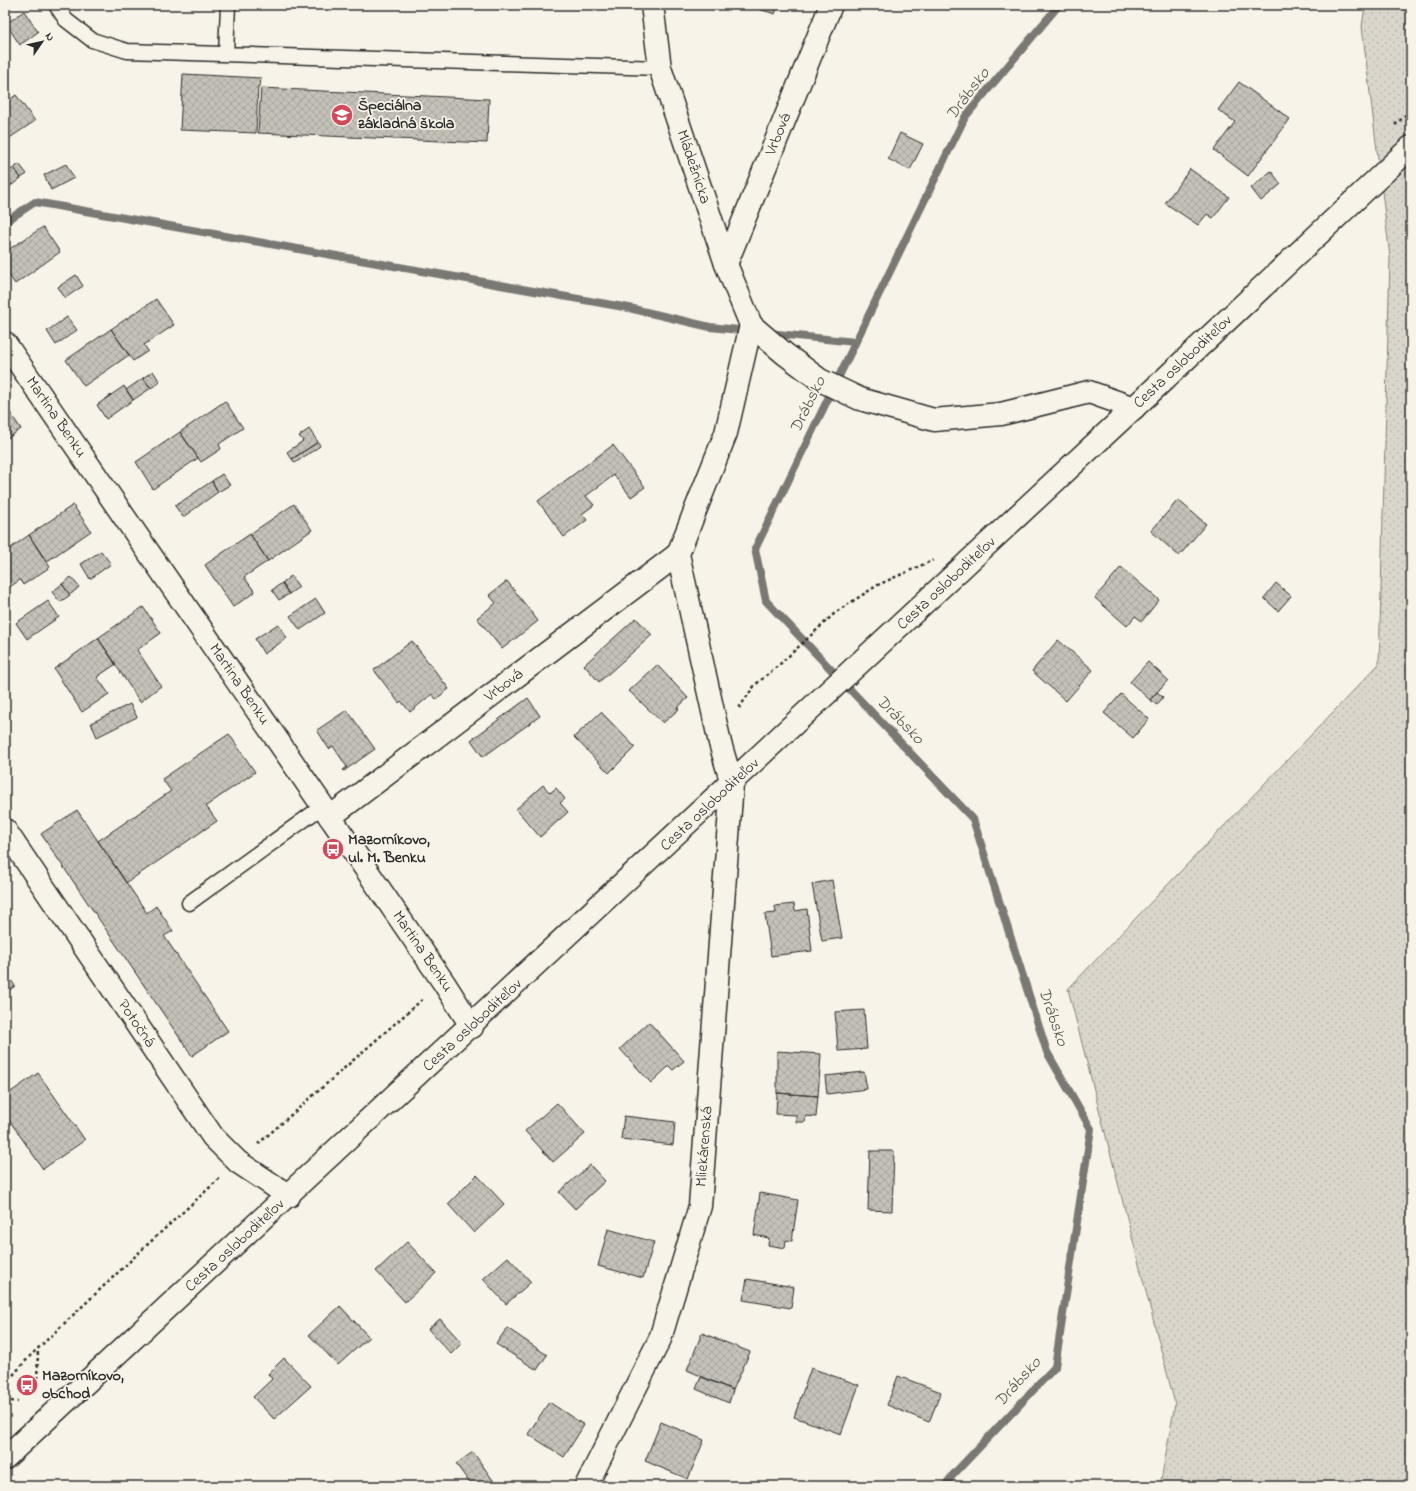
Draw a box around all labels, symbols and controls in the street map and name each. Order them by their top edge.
north arrow [22,22,62,62]
text: N [41,29,58,45]
water label: Drábsko [940,61,997,126]
place label: Špeciálna základná škola [358,94,455,136]
school or university icon: Špeciálna základná škola [329,102,355,128]
street label: Vrbová [759,110,798,160]
street label: Mládežnícka [670,127,717,207]
street label: Cesta osloboditeľov [1128,309,1238,415]
water label: Drábsko [784,371,833,438]
street label: Martina Benku [19,372,92,463]
street label: Cesta osloboditeľov [892,530,1002,636]
street label: Martina Benku [203,639,276,730]
street label: Vrbová [479,663,529,709]
water label: Drábsko [870,690,931,751]
street label: Cesta osloboditeľov [655,752,766,857]
place label: Mazorníkovo, ul. M. Benku [348,828,430,870]
bus stop icon: Mazorníkovo, ul. M. Benku [320,836,346,862]
street label: Martina Benku [386,906,459,997]
street label: Cesta osloboditeľov [417,973,528,1078]
water label: Drábsko [1031,984,1075,1051]
street label: Potočná [111,995,161,1053]
street label: Mliekárenská [689,1105,720,1188]
street label: Cesta osloboditeľov [180,1193,291,1298]
water label: Drábsko [989,1350,1048,1413]
place label: Mazorníkovo, obchod [42,1364,124,1406]
bus stop icon: Mazorníkovo, obchod [14,1372,40,1398]

